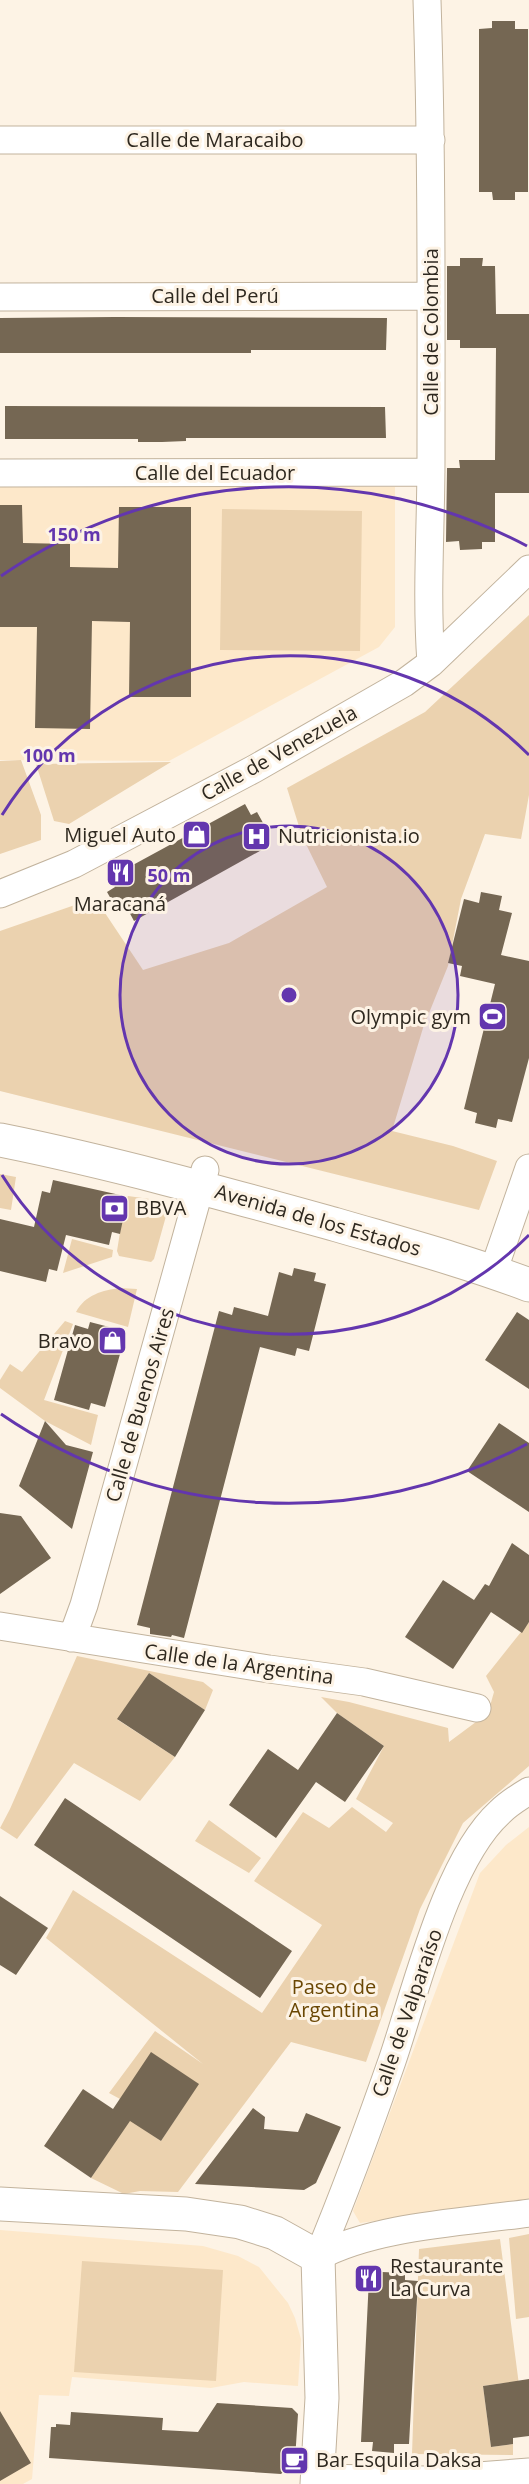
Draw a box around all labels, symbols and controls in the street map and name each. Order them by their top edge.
street label: Calle de Maracaibo [126,126,304,153]
street label: Calle de Colombia [417,248,444,416]
street label: Calle del Perú [151,282,279,309]
street label: Calle del Ecuador [135,459,295,486]
text: 150 m [47,522,101,546]
street label: Calle de Venezuela [196,698,362,807]
text: 100 m [22,743,76,767]
shop icon: Miguel Auto [181,819,213,851]
hospital icon: Nutricionista.io [241,820,273,852]
place label: Miguel Auto [64,821,176,848]
place label: Nutricionista.io [278,822,420,849]
restaurant icon: Maracaná [104,857,136,889]
text: 50 m [148,863,190,887]
place label: Maracaná [74,890,166,917]
centre of rings [279,985,299,1005]
sports icon: Olympic gym [476,1001,508,1033]
place label: Olympic gym [350,1003,471,1030]
street label: Avenida de los Estados [212,1177,424,1262]
bank icon: BBVA [99,1192,131,1224]
place label: BBVA [136,1194,187,1221]
street label: Calle de Buenos Aires [99,1305,180,1505]
shop icon: Bravo [97,1325,129,1357]
place label: Bravo [38,1327,92,1354]
street label: Calle de la Argentina [143,1637,336,1690]
street label: Calle de Valparaíso [365,1925,448,2101]
park label: Paseo de Argentina [289,1973,379,2023]
place label: Restaurante La Curva [390,2252,504,2302]
restaurant icon: Restaurante La Curva [353,2262,385,2294]
cafe icon: Bar Esquila Daksa [279,2444,311,2476]
place label: Bar Esquila Daksa [316,2446,482,2473]

